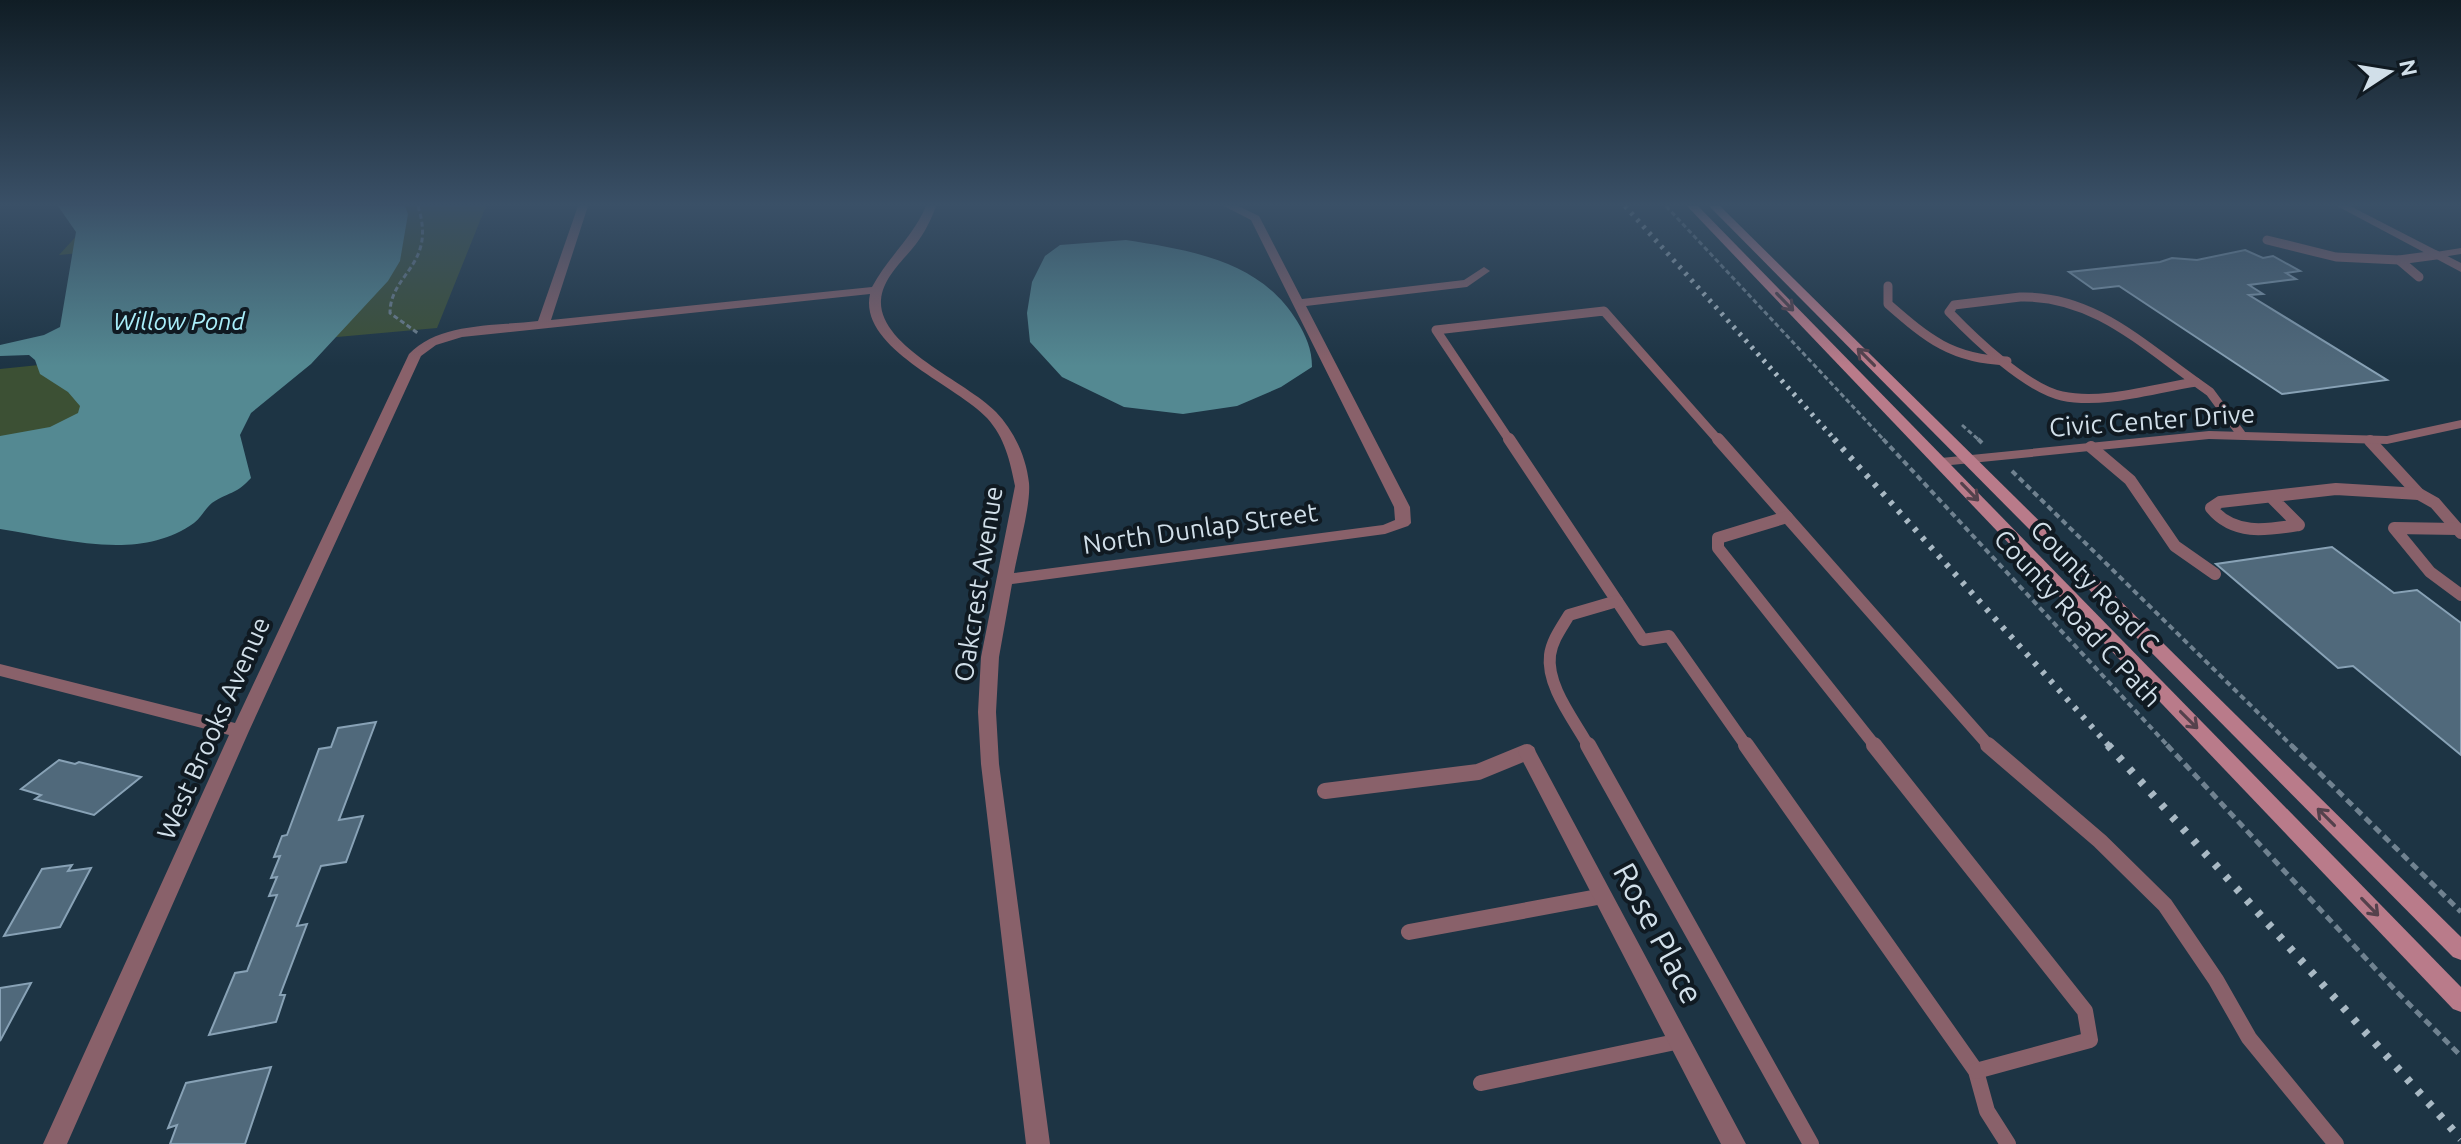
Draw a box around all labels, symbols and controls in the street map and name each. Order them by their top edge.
north arrow [2349,32,2429,112]
text: N [2395,57,2423,78]
one-way arrow [1776,292,1795,312]
water label: Willow Pond [113,308,245,335]
one-way arrow [1857,348,1876,367]
street label: Civic Center Drive [2048,398,2256,442]
one-way arrow [1960,482,1979,501]
street label: Oakcrest Avenue [948,484,1008,684]
street label: North Dunlap Street [1081,497,1319,559]
street label: County Road C [2025,514,2165,658]
street label: County Road C Path [1989,524,2167,712]
street label: West Brooks Avenue [151,612,275,844]
one-way arrow [2179,710,2198,729]
one-way arrow [2317,808,2336,827]
street label: Rose Place [1607,857,1711,1009]
one-way arrow [2360,897,2379,916]

